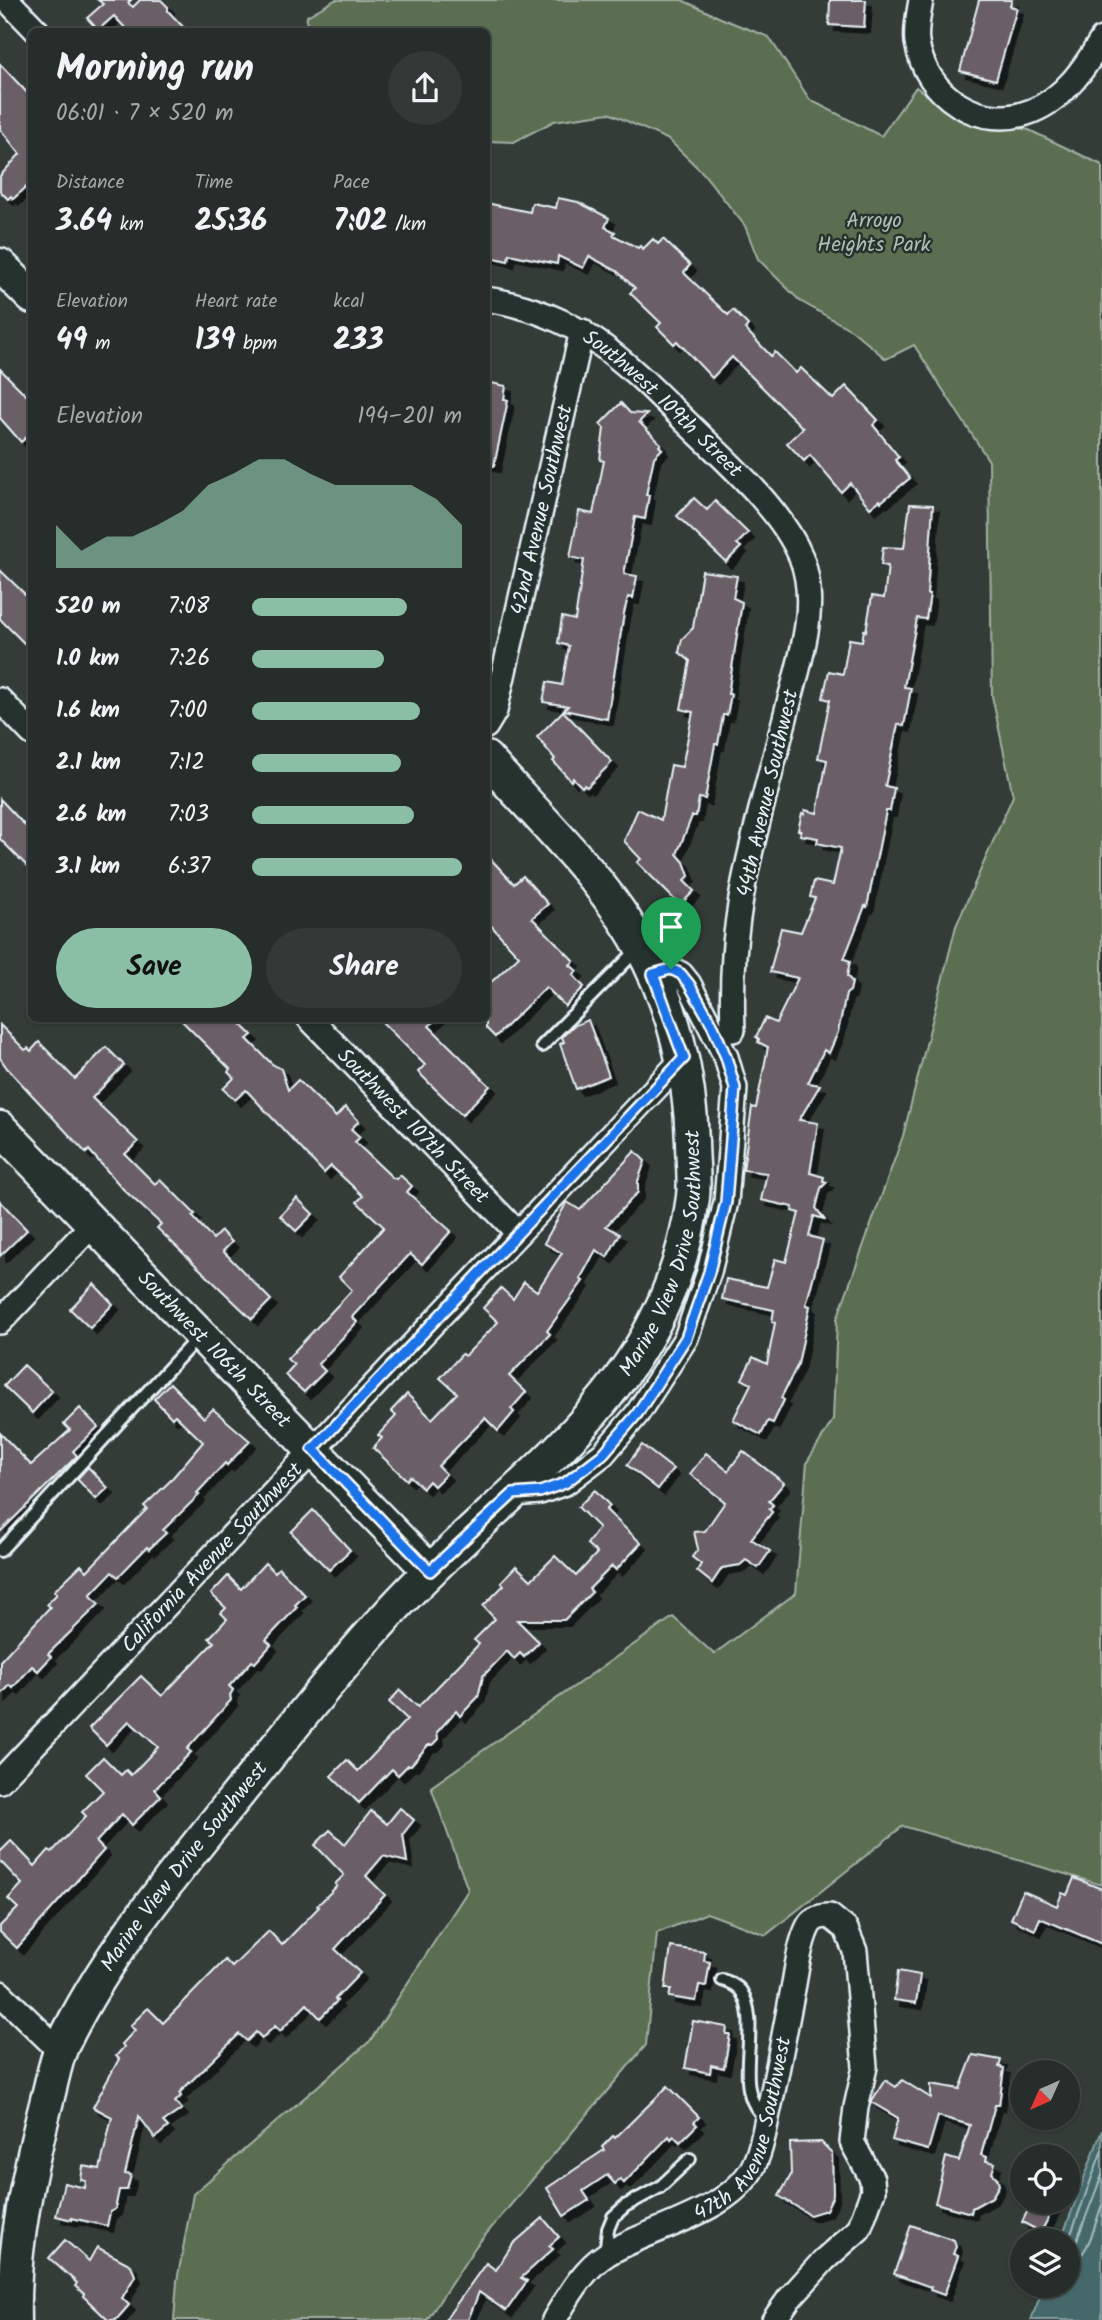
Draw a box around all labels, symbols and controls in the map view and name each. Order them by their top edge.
text: Morning run [56,40,254,100]
button: share [388,51,462,125]
text: 06:01 · 7 × 520 m [56,96,234,132]
text: Distance [56,168,124,198]
text: Time [195,168,233,198]
text: Pace [333,168,370,198]
text: 3.64 [56,198,112,246]
text: 25:36 [195,198,267,246]
text: 7:02 [333,198,388,246]
park label: Arroyo Heights Park [817,205,931,262]
text: km [112,210,144,240]
text: /km [388,210,426,240]
text: Elevation [56,287,128,317]
text: Heart rate [195,287,277,317]
text: kcal [333,287,364,317]
text: 49 [56,317,88,365]
text: 139 [195,317,235,365]
text: 233 [333,317,384,365]
street label: Southwest 109th Street [575,322,750,487]
text: m [88,329,110,359]
text: bpm [235,329,277,359]
text: Elevation [56,399,143,435]
text: 194–201 m [357,399,462,435]
street label: 42nd Avenue Southwest [502,401,583,619]
text: 520 m [56,589,121,625]
text: 7:08 [168,589,210,625]
text: 1.0 km [56,641,119,677]
text: 7:26 [168,641,210,677]
street label: 44th Avenue Southwest [729,685,809,900]
text: 1.6 km [56,693,120,729]
text: 7:00 [168,693,207,729]
text: 2.1 km [56,745,121,781]
text: 7:12 [168,745,205,781]
text: 2.6 km [56,797,126,833]
text: 7:03 [168,797,209,833]
text: 3.1 km [56,849,120,885]
text: 6:37 [168,849,210,885]
pin [641,897,701,969]
icon: arrive [652,908,690,946]
button: Save [56,928,252,1008]
button: Share [266,928,462,1008]
street label: Southwest 107th Street [328,1041,497,1213]
street label: Marine View Drive Southwest [611,1128,712,1384]
street label: Southwest 106th Street [129,1263,299,1437]
street label: California Avenue Southwest [114,1455,312,1661]
street label: Marine View Drive Southwest [93,1754,277,1979]
street label: 47th Avenue Southwest [688,2033,802,2230]
north arrow [1010,2060,1080,2130]
map controls [1010,2060,1080,2298]
button: locate [1010,2144,1080,2214]
button: layers [1010,2228,1080,2298]

